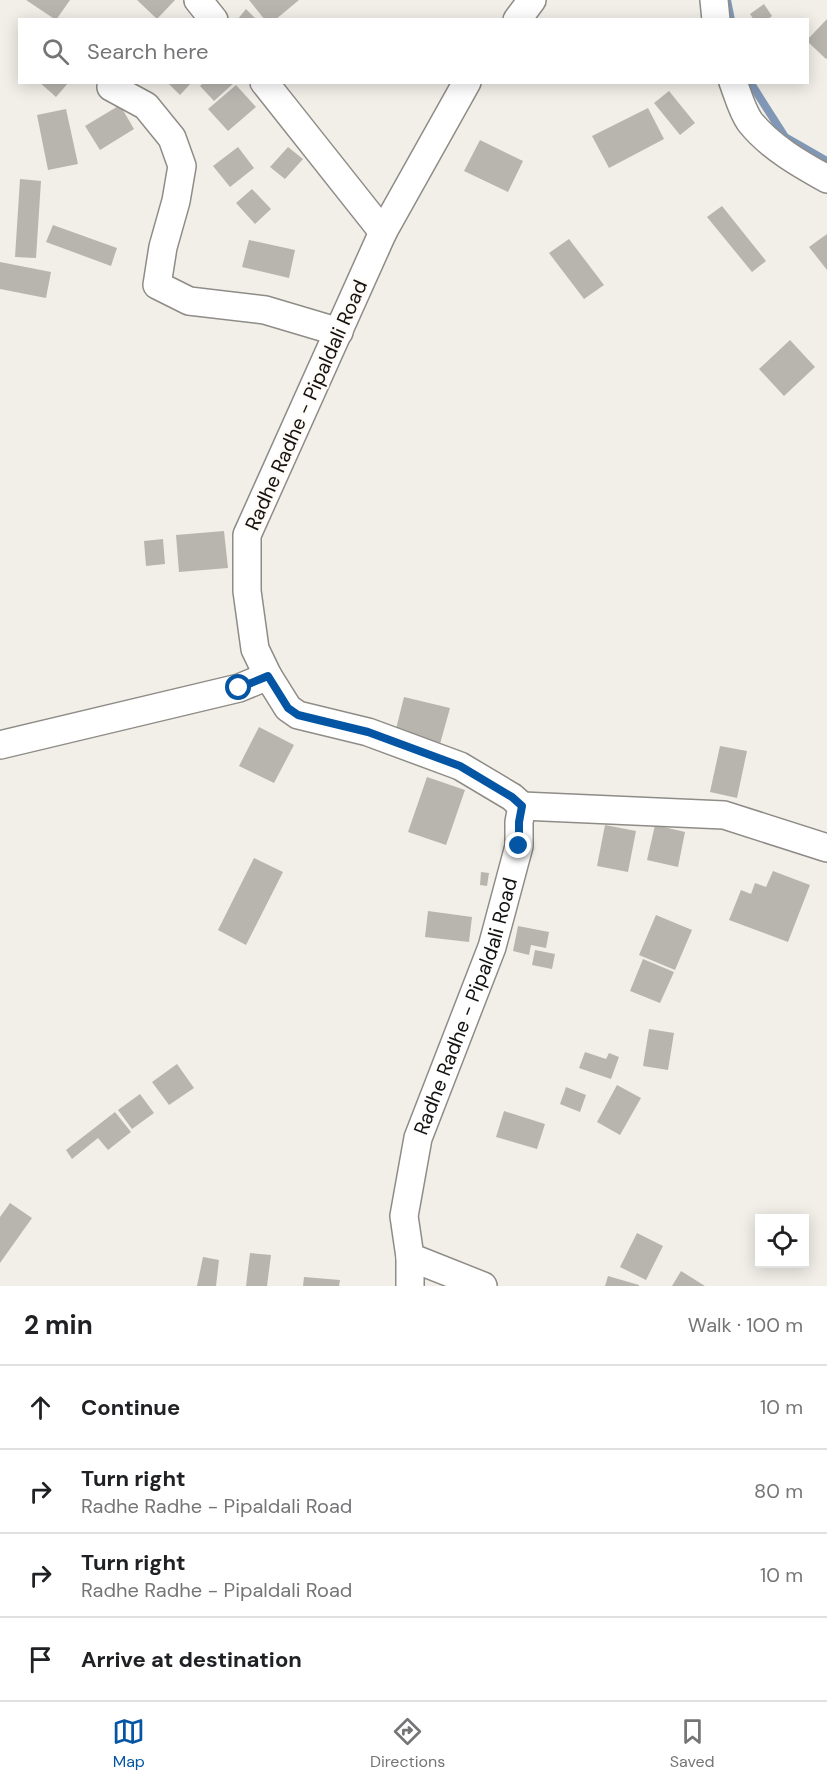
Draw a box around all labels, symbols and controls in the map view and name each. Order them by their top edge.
search box [18,18,809,84]
icon: search [39,35,72,68]
text: Search here [87,37,208,66]
street label: Radhe Radhe - Pipaldali Road [239,276,373,534]
route start [225,674,251,700]
route end [505,832,531,858]
street label: Radhe Radhe - Pipaldali Road [408,875,523,1138]
map controls [755,1214,809,1268]
button: locate [755,1214,809,1268]
text: 2 min [24,1308,93,1342]
text: Walk · 100 m [688,1312,803,1338]
icon: ahead [24,1391,57,1424]
text: Continue [81,1393,180,1422]
text: 10 m [760,1394,803,1420]
text: Turn right [81,1464,186,1493]
icon: right [24,1475,57,1508]
text: 80 m [754,1478,803,1504]
text: Radhe Radhe - Pipaldali Road [81,1493,352,1519]
text: Turn right [81,1548,186,1577]
icon: right [24,1559,57,1592]
text: 10 m [760,1562,803,1588]
text: Radhe Radhe - Pipaldali Road [81,1577,352,1603]
icon: arrive [24,1643,57,1676]
text: Arrive at destination [81,1645,302,1674]
tab: Map [112,1715,145,1772]
tab: Directions [370,1715,445,1772]
tab: Saved [670,1715,715,1772]

